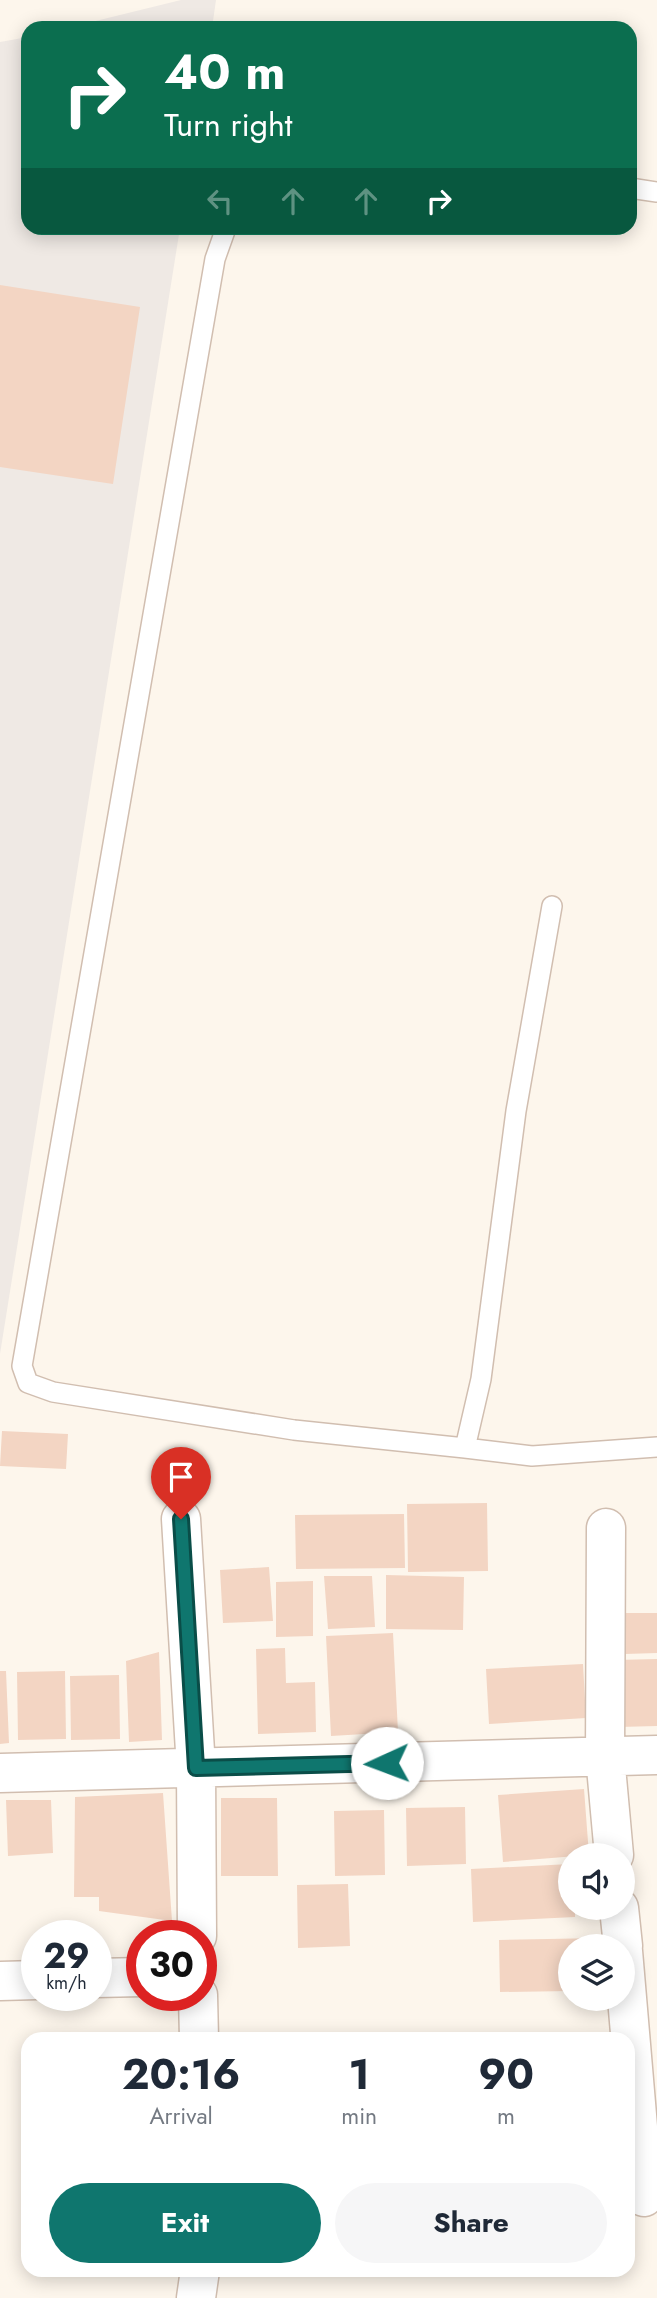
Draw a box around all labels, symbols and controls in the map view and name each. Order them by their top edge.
text: 40 m [164,37,286,107]
icon: right [49,49,140,140]
text: Turn right [164,102,293,148]
icon: left [201,182,239,220]
icon: ahead [274,182,312,220]
icon: ahead [347,182,385,220]
icon: right [420,182,458,220]
pin [151,1447,211,1519]
icon: arrive [162,1458,200,1496]
position arrow [350,1726,424,1800]
map controls [558,1843,635,2011]
button: sound [558,1843,635,1920]
speed limit sign: 30 [126,1920,217,2011]
text: 29 [43,1931,90,1981]
button: layers [558,1934,635,2011]
text: km/h [46,1970,87,1996]
text: 20:16 [122,2044,240,2105]
text: 1 [349,2044,370,2105]
text: 90 [478,2044,534,2105]
text: Arrival [149,2099,213,2133]
text: min [341,2099,377,2133]
text: m [497,2099,515,2133]
button: Exit [49,2183,321,2263]
button: Share [335,2183,607,2263]

